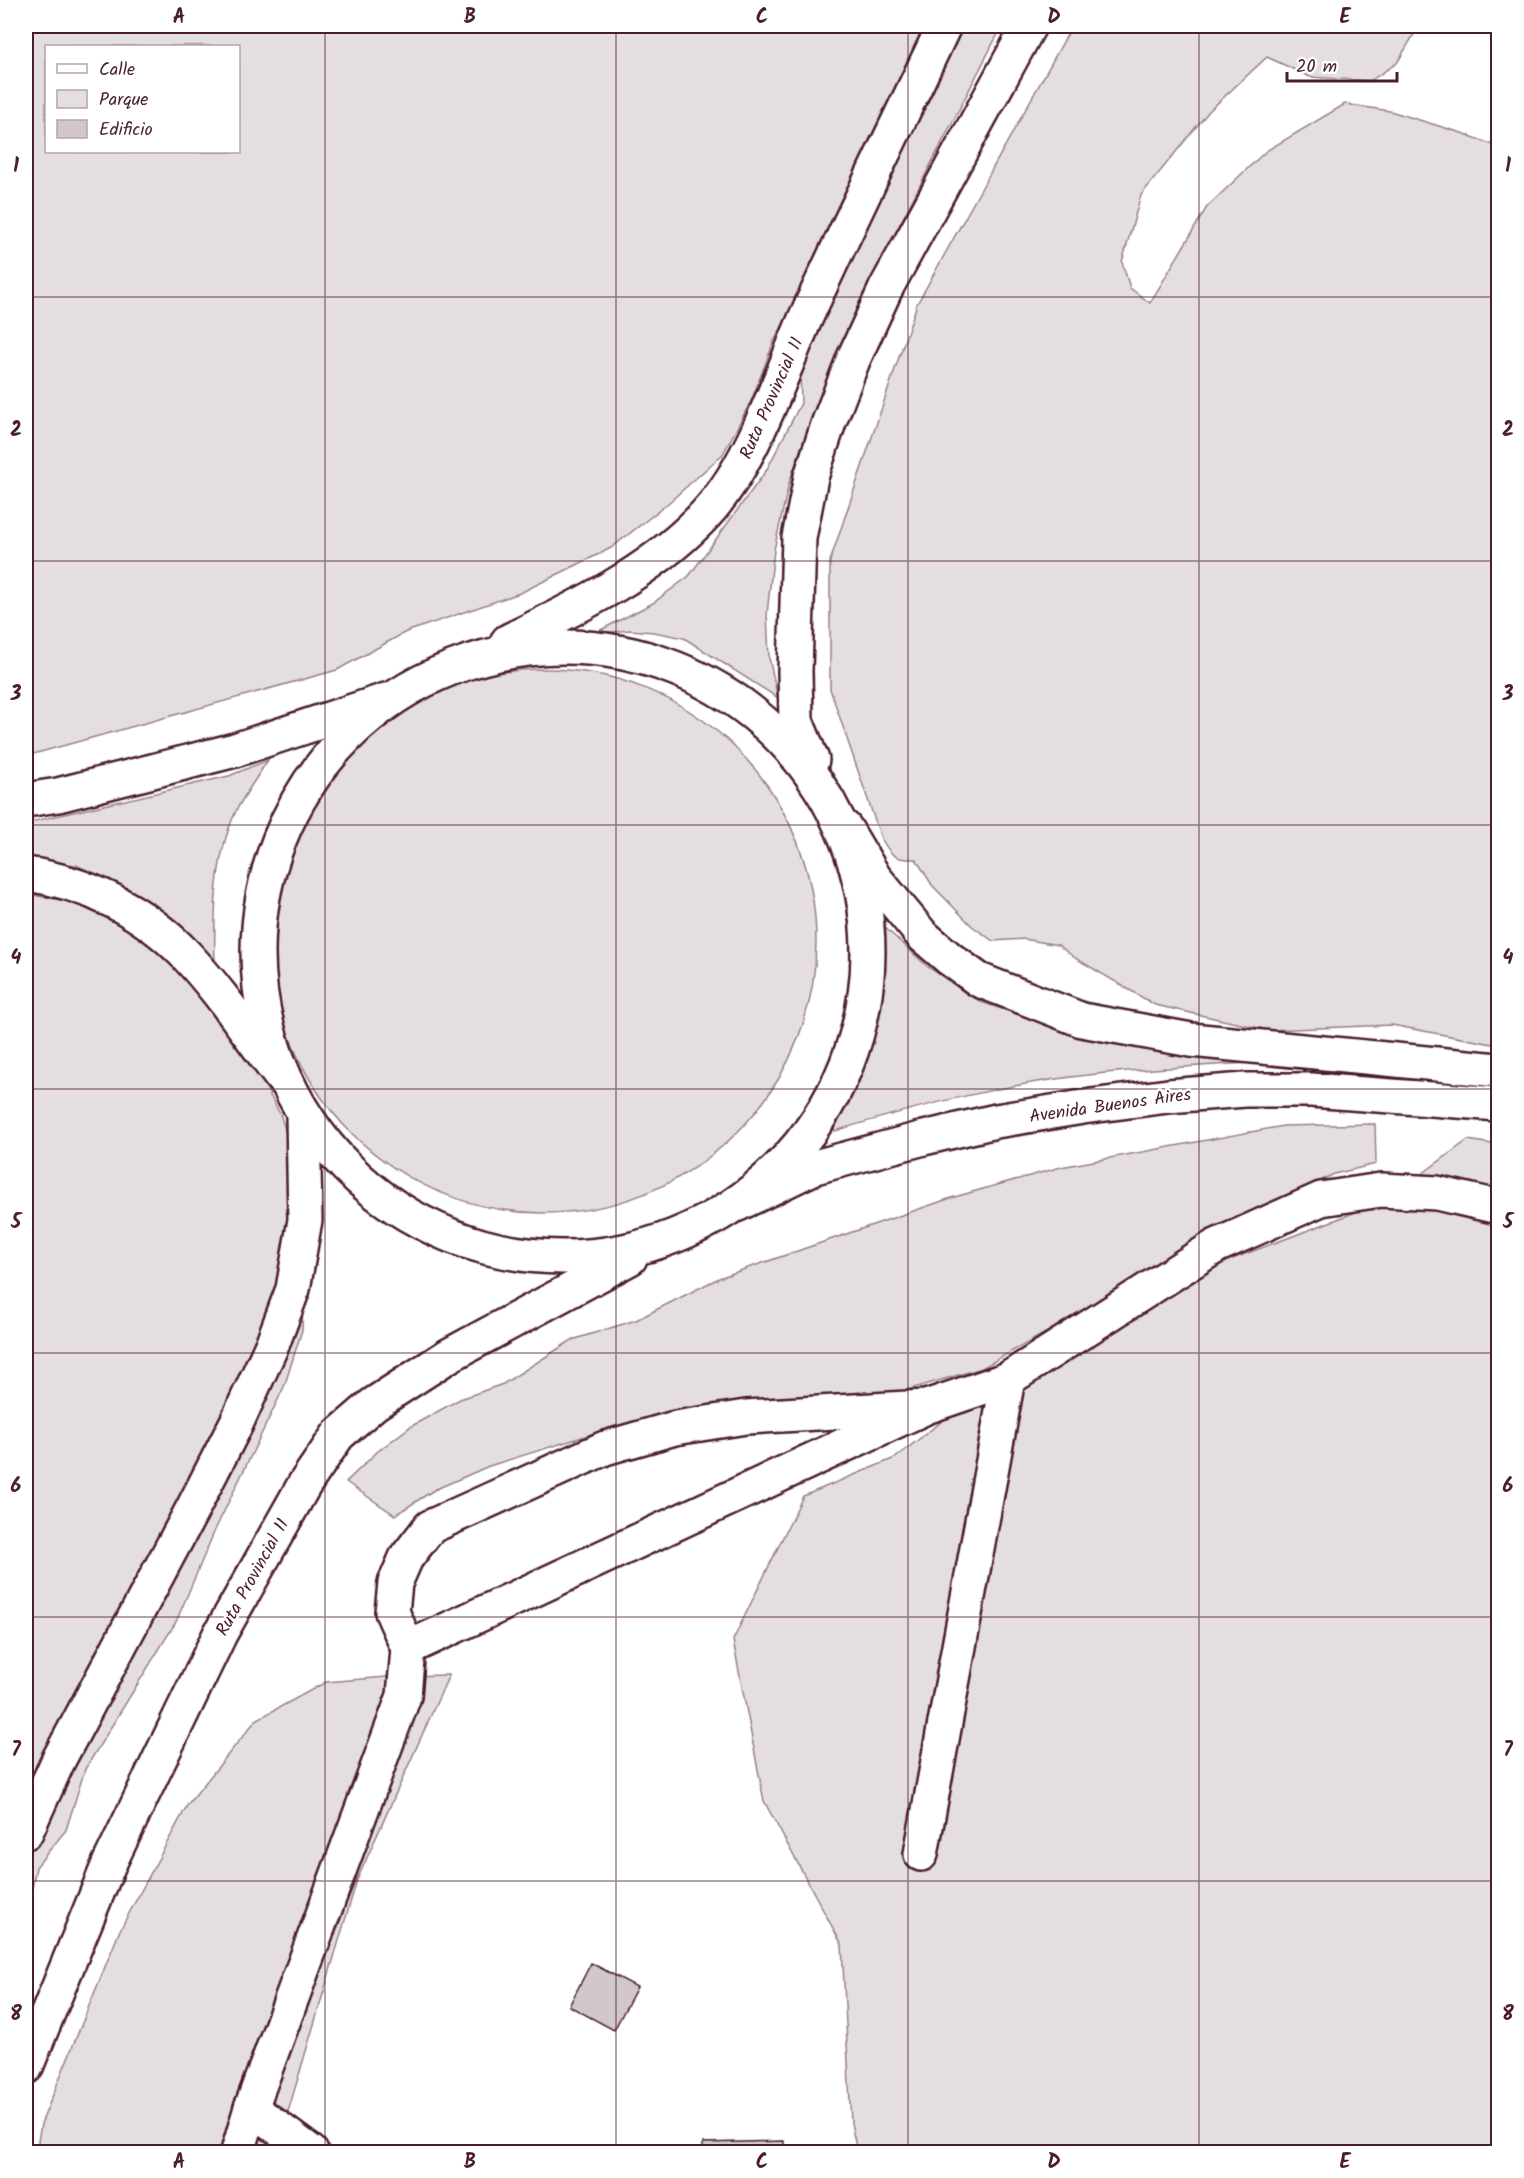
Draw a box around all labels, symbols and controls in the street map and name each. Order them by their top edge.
text: A [173,2,185,34]
text: B [464,2,476,34]
text: C [756,2,768,34]
text: D [1047,2,1061,34]
text: E [1339,2,1351,34]
legend [45,45,240,153]
scale bar [1287,45,1396,83]
text: 20 m [1296,53,1337,82]
text: Calle [99,56,135,85]
text: Parque [99,86,148,115]
text: Edificio [99,116,153,145]
text: 1 [13,151,19,183]
text: 1 [1505,151,1511,183]
street label: Ruta Provincial 11 [733,333,812,464]
text: 2 [10,415,22,447]
text: 2 [1502,415,1514,447]
text: 3 [10,679,22,711]
text: 3 [1502,679,1514,711]
text: 4 [11,943,22,975]
text: 4 [1503,943,1514,975]
street label: Avenida Buenos Aires [1027,1081,1193,1132]
text: 5 [10,1207,23,1239]
text: 5 [1502,1207,1515,1239]
text: 6 [11,1471,22,1503]
text: 6 [1503,1471,1514,1503]
street label: Ruta Provincial 11 [209,1513,298,1642]
text: 7 [11,1735,21,1767]
text: 7 [1503,1735,1513,1767]
text: 8 [10,1999,22,2031]
text: 8 [1502,1999,1514,2031]
text: A [173,2147,185,2178]
text: B [464,2147,476,2178]
text: C [756,2147,768,2178]
text: D [1047,2147,1061,2178]
text: E [1339,2147,1351,2178]

